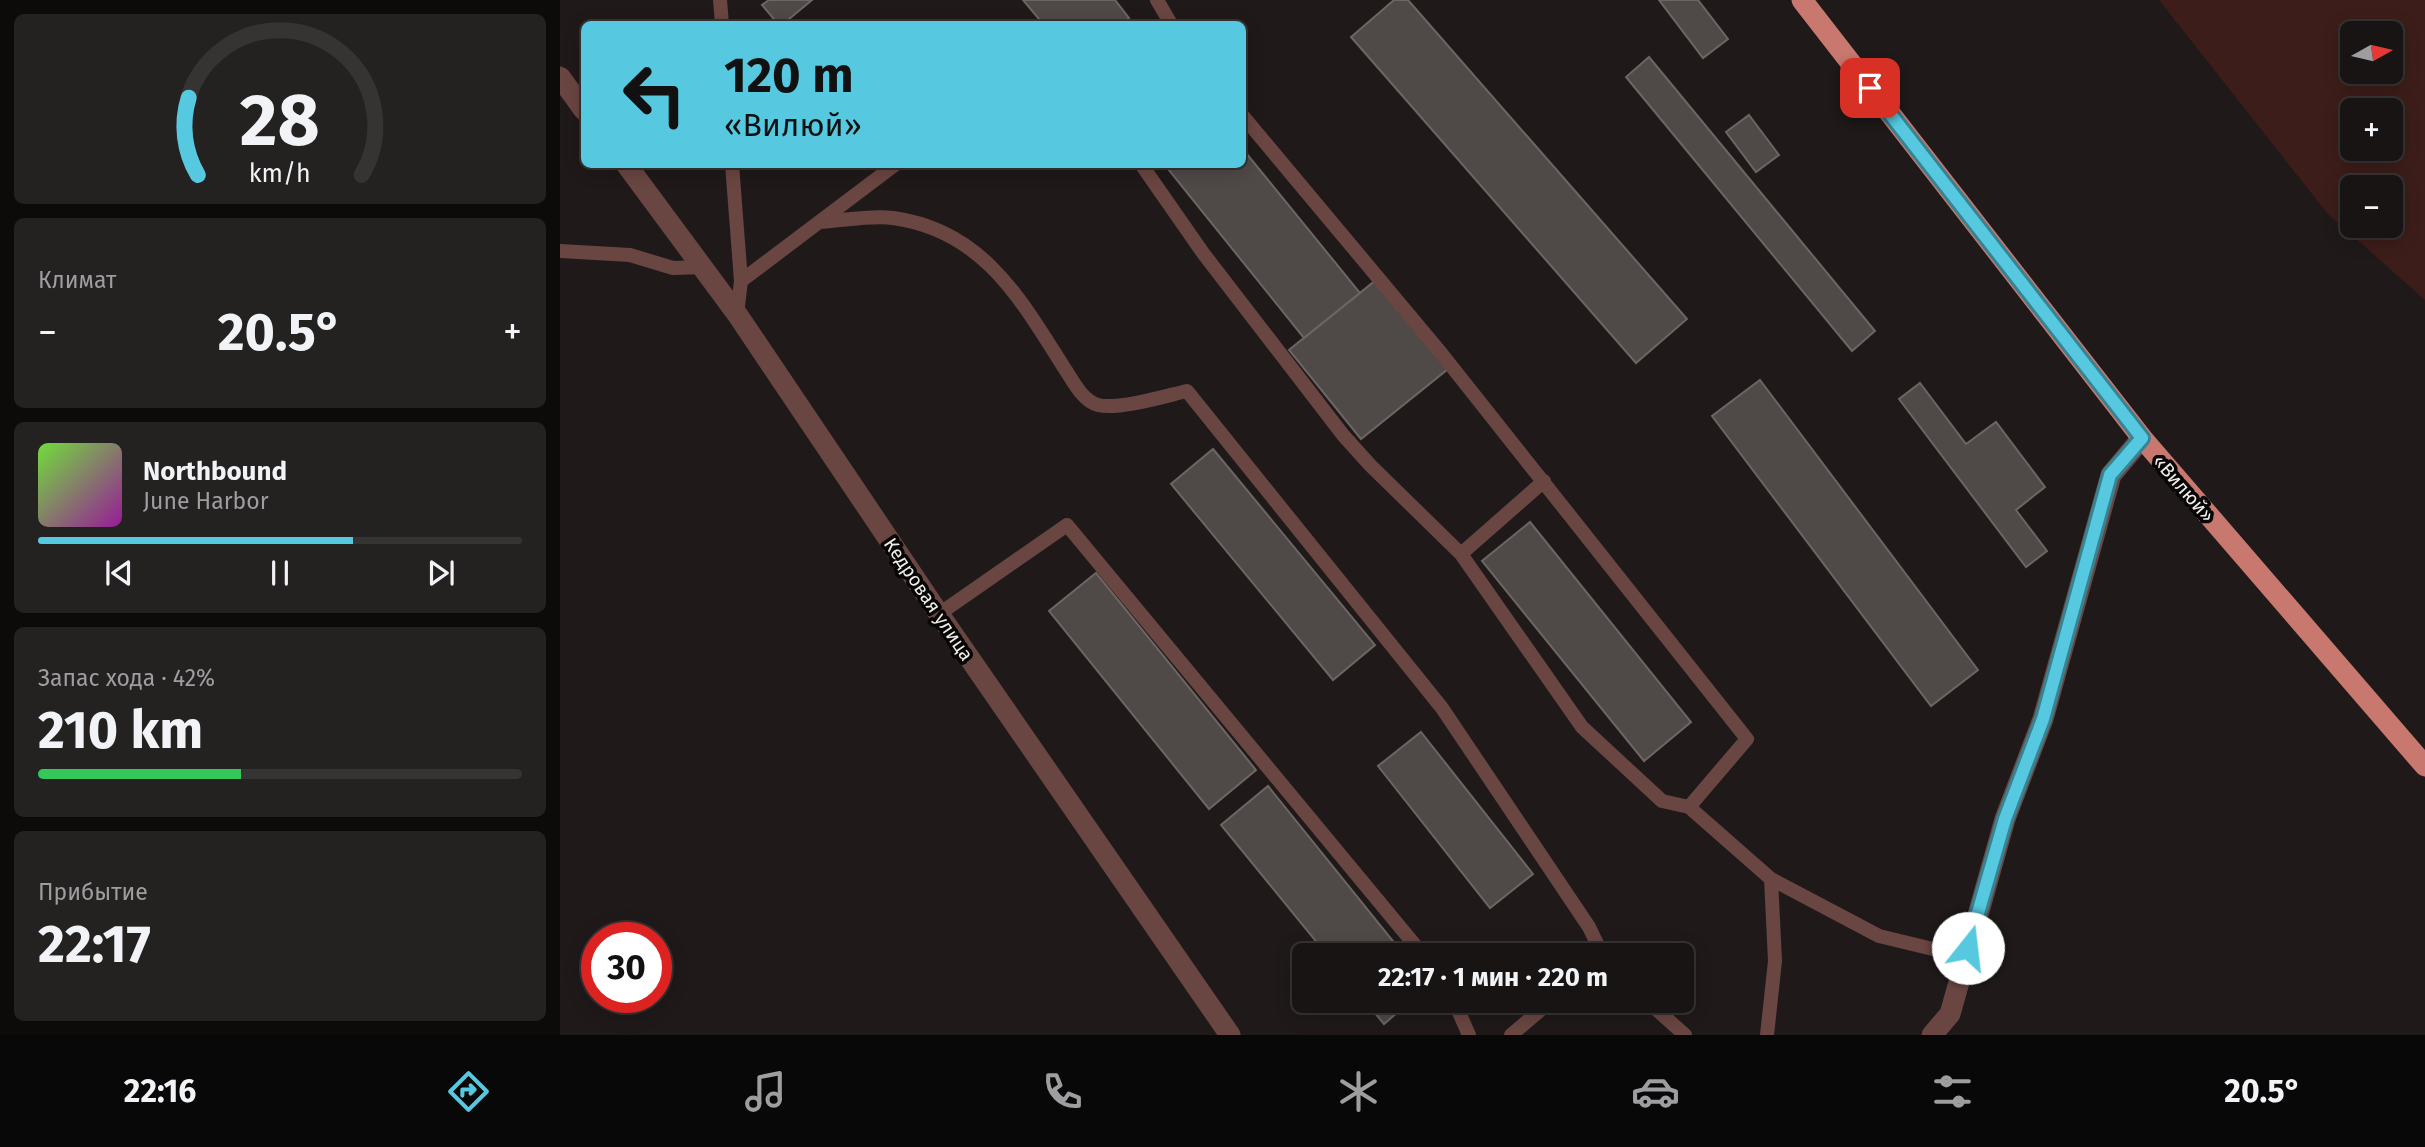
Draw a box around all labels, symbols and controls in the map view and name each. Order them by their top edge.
north arrow [2340,21,2403,84]
map controls [2340,21,2403,238]
text: 120 m [724,46,854,105]
icon: left [609,49,700,140]
pin [1840,58,1900,118]
icon: arrive [1851,69,1889,107]
text: 28 [240,77,320,164]
button: + [2340,98,2403,161]
text: «Вилюй» [724,106,862,144]
text: km/h [249,159,311,189]
button: − [2340,175,2403,238]
text: Климат [38,266,116,294]
text: 20.5° [218,301,342,364]
text: − [38,309,57,355]
text: + [503,309,522,355]
street label: «Вилюй» [2148,450,2219,527]
text: Northbound [143,456,287,487]
text: June Harbor [143,487,269,515]
street label: Кедровая улица [879,533,978,665]
icon: previous [100,554,138,592]
icon: pause [261,554,299,592]
icon: next [422,554,460,592]
text: Запас хода · 42% [38,664,215,692]
text: 210 km [38,699,203,762]
text: Прибытие [38,878,148,906]
position arrow [1931,911,2005,985]
text: 22:17 [38,913,151,976]
speed limit sign: 30 [581,922,672,1013]
text: 22:17 · 1 мин · 220 m [1378,962,1608,993]
icon: directions [444,1067,493,1116]
icon: music [741,1067,790,1116]
icon: phone [1038,1067,1087,1116]
icon: climate [1334,1067,1383,1116]
icon: car [1631,1067,1680,1116]
icon: filters [1928,1067,1977,1116]
text: 22:16 [124,1072,196,1110]
text: 20.5° [2224,1072,2301,1110]

